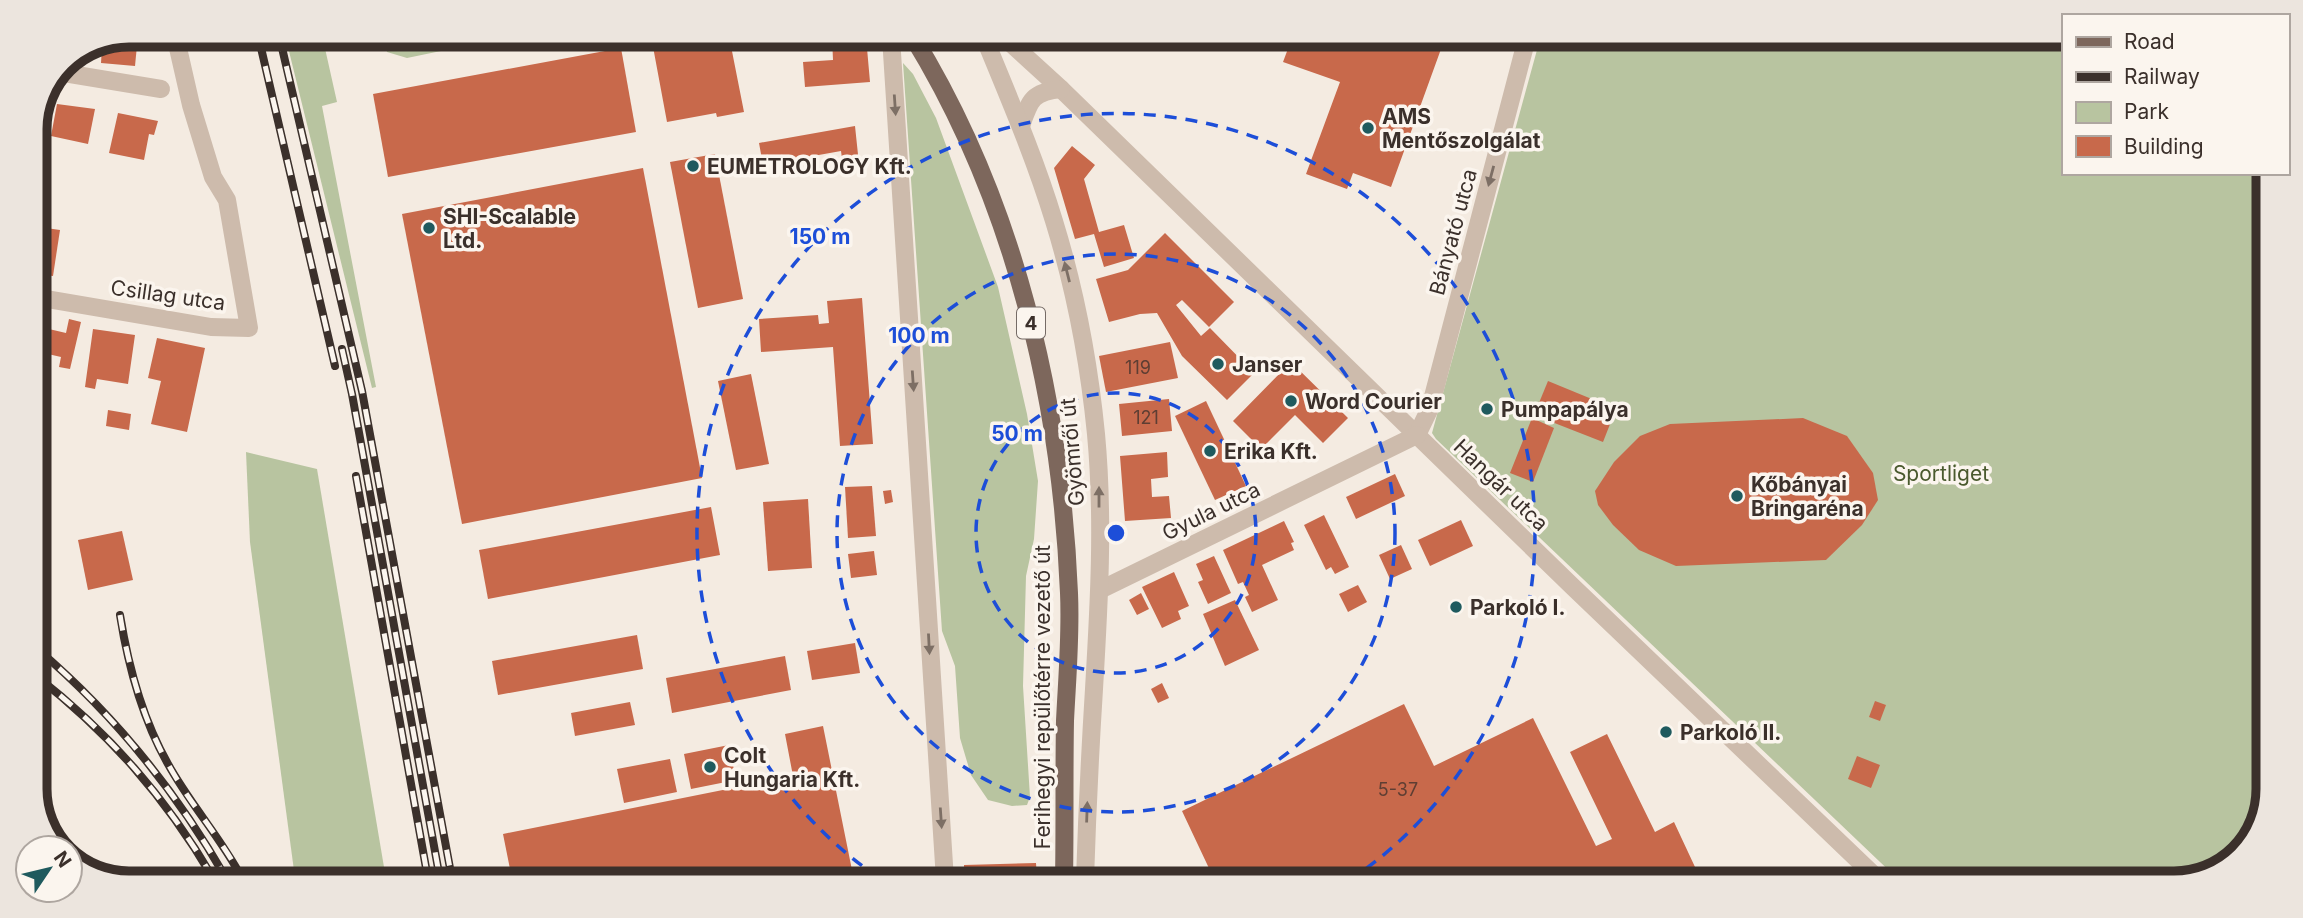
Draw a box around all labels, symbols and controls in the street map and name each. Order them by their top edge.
legend [2062,14,2289,175]
text: Road [2124,29,2175,54]
text: Railway [2124,64,2200,89]
one-way arrow [890,94,901,116]
text: Park [2124,99,2169,124]
place label: AMS Mentőszolgálat [1382,104,1541,153]
marker: AMS Mentőszolgálat [1360,120,1376,136]
text: Building [2124,134,2204,159]
place label: EUMETROLOGY Kft. [707,154,912,179]
marker: EUMETROLOGY Kft. [685,158,701,174]
one-way arrow [1485,165,1496,187]
street label: Bányató utca [1424,166,1482,298]
place label: SHI-Scalable Ltd. [443,204,576,253]
marker: SHI-Scalable Ltd. [421,220,437,236]
text: 150 m [790,224,850,249]
one-way arrow [1061,261,1072,283]
street label: Csillag utca [109,275,227,315]
road number: 4 [1017,308,1045,338]
text: 100 m [888,323,950,348]
place label: Janser [1232,352,1303,377]
marker: Janser [1210,356,1226,372]
house number: 119 [1125,357,1151,378]
one-way arrow [907,370,918,392]
place label: Word Courier [1305,389,1442,414]
marker: Word Courier [1283,393,1299,409]
street label: Gyömrői út [1055,397,1089,507]
place label: Pumpapálya [1501,397,1629,422]
marker: Pumpapálya [1479,401,1495,417]
house number: 121 [1133,407,1159,428]
text: 50 m [991,421,1043,446]
street label: Hangár utca [1449,434,1553,536]
place label: Erika Kft. [1224,439,1318,464]
marker: Erika Kft. [1202,443,1218,459]
park label: Sportliget [1893,461,1989,486]
place label: Kőbányai Bringaréna [1751,472,1864,521]
street label: Gyula utca [1158,477,1264,545]
one-way arrow [1093,486,1105,508]
marker: Kőbányai Bringaréna [1729,488,1745,504]
centre of rings [1104,521,1128,545]
street label: Ferihegyi repülőtérre vezető út [1030,545,1055,849]
place label: Parkoló I. [1470,595,1565,620]
marker: Parkoló I. [1448,599,1464,615]
one-way arrow [924,633,935,655]
place label: Parkoló II. [1680,720,1781,745]
marker: Parkoló II. [1658,724,1674,740]
place label: Colt Hungaria Kft. [724,743,860,792]
marker: Colt Hungaria Kft. [702,759,718,775]
house number: 5-37 [1378,779,1418,800]
one-way arrow [1082,801,1093,823]
one-way arrow [936,807,947,829]
north arrow [14,834,84,904]
text: N [49,847,76,872]

